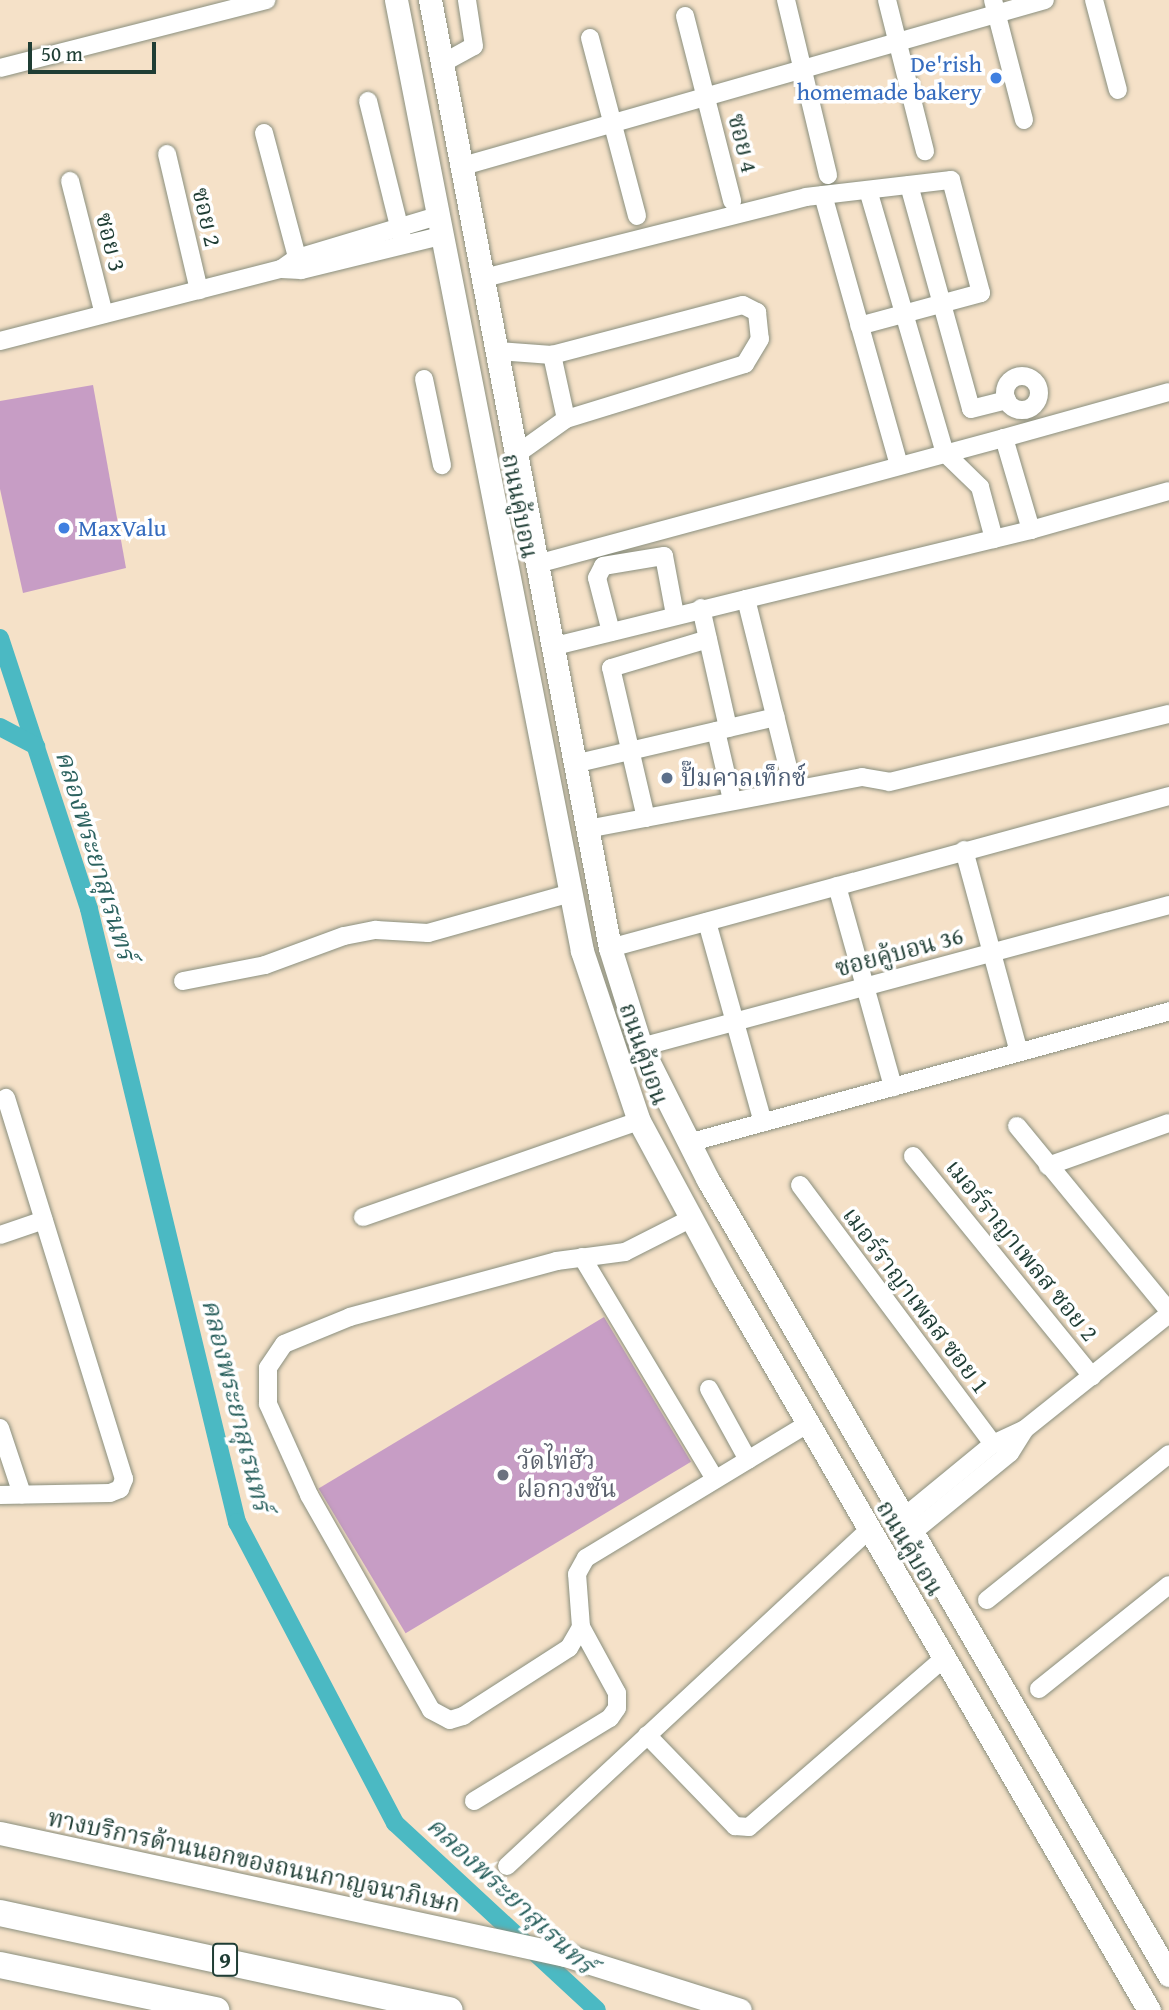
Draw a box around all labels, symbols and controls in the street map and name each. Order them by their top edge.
scale bar [32,28,159,72]
text: 50 m [41,38,83,69]
place label: De'rish homemade bakery [797,50,982,106]
marker: De'rish homemade bakery [988,70,1004,86]
street label: ซอย 4 [722,111,764,175]
street label: ซอย 2 [186,185,228,249]
street label: ซอย 3 [90,210,132,274]
street label: ถนนคู้บอน [496,451,544,561]
place label: MaxValu [78,514,167,542]
marker: MaxValu [56,520,72,536]
water label: คลองพระยาสุเรนทร์ [49,747,143,963]
place label: ปั๊มคาลเท็กซ์ [681,764,806,792]
marker: ปั๊มคาลเท็กซ์ [659,770,675,786]
street label: ซอยคู้บอน 36 [832,921,966,983]
street label: ถนนคู้บอน [613,999,675,1109]
street label: เมอร์ราญาเพลส ซอย 2 [940,1153,1104,1347]
street label: เมอร์ราญาเพลส ซอย 1 [837,1201,995,1399]
water label: คลองพระยาสุเรนทร์ [196,1296,278,1514]
place label: วัดไท่ฮัว ฝอกวงซัน [517,1447,616,1503]
marker: วัดไท่ฮัว ฝอกวงซัน [495,1467,511,1483]
street label: ถนนคู้บอน [870,1495,950,1601]
street label: ทางบริการด้านนอกของถนนกาญจนาภิเษก [45,1803,463,1919]
water label: คลองพระยาสุเรนทร์ [421,1809,601,1981]
road number: 9 [211,1940,239,1980]

